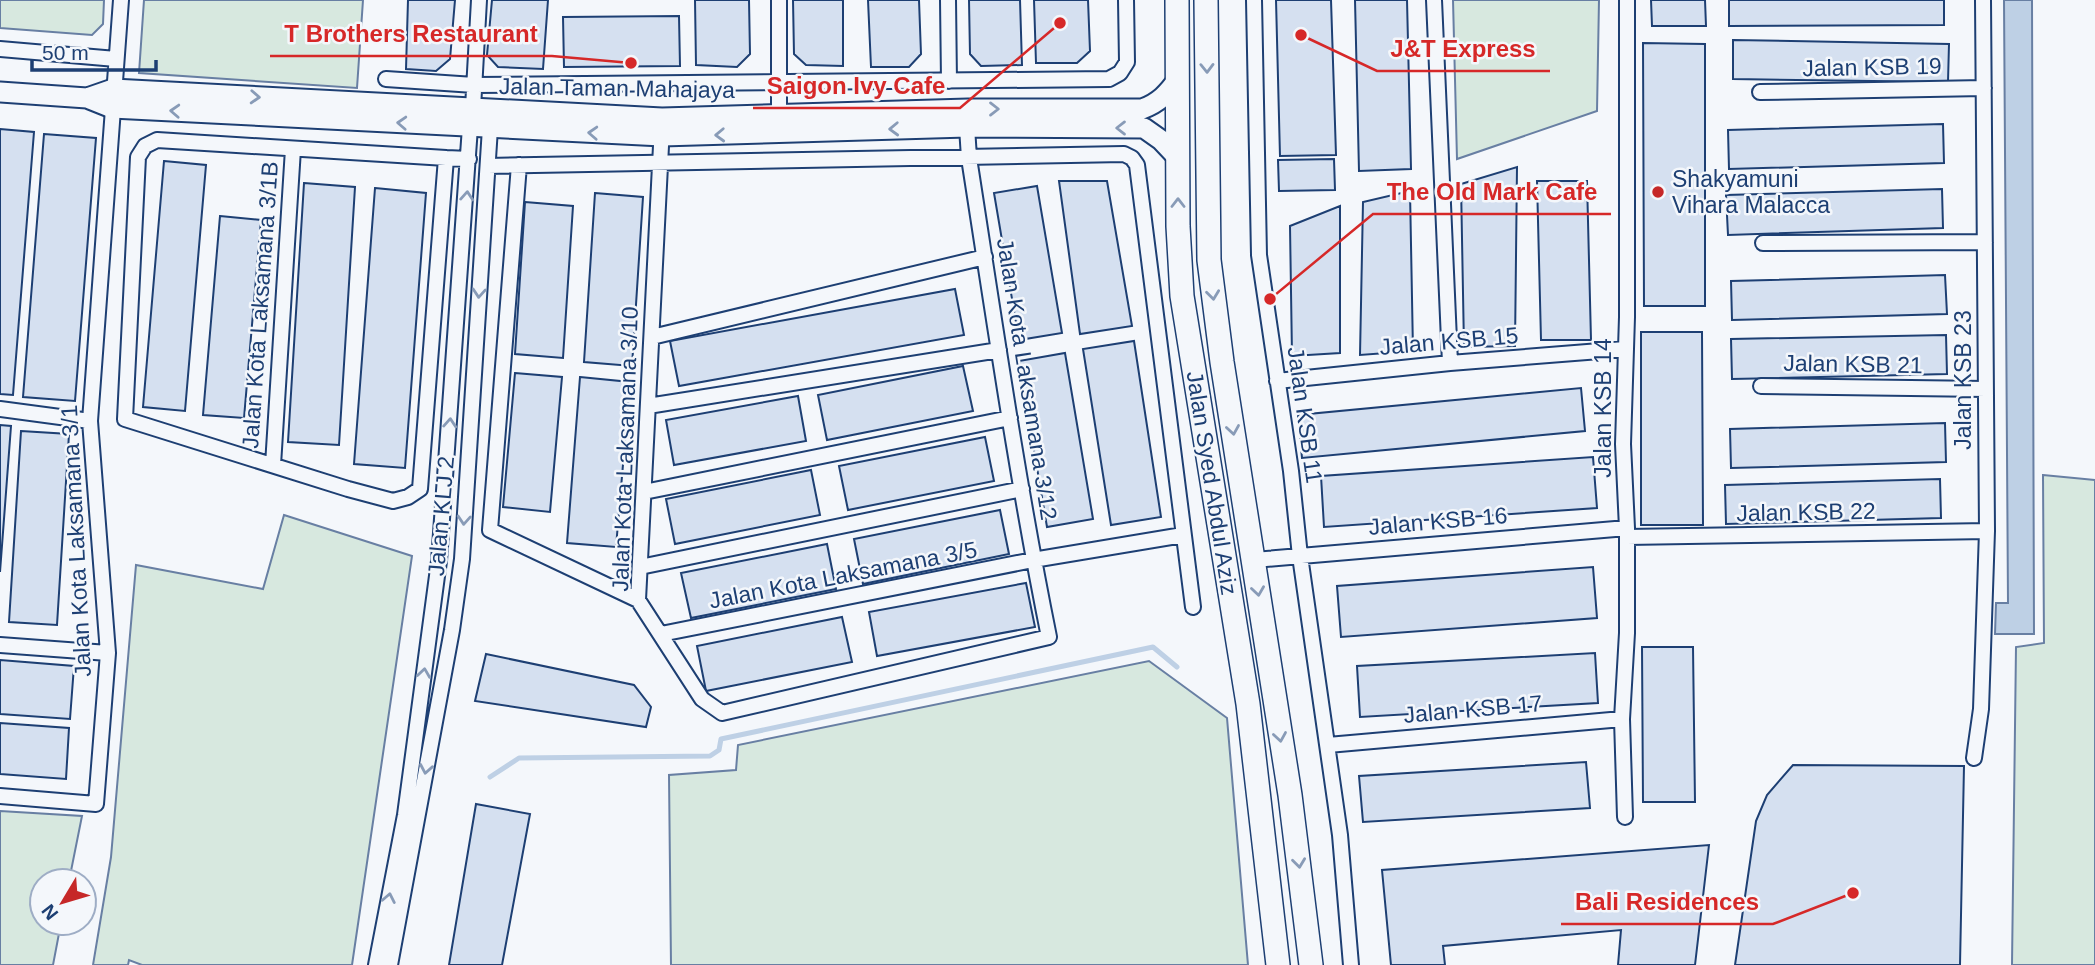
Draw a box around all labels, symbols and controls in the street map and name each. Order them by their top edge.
callout: T Brothers Restaurant [270,11,552,56]
text: T Brothers Restaurant [284,20,538,47]
callout: J&T Express [1377,26,1550,71]
scale bar [32,28,156,72]
text: J&T Express [1390,35,1536,62]
text: 50 m [42,41,89,64]
street label: Jalan KSB 19 [1802,53,1942,81]
callout: Saigon Ivy Cafe [753,63,960,108]
one-way arrow [1199,63,1215,74]
text: Saigon Ivy Cafe [767,72,945,99]
street label: Jalan Taman Mahajaya [499,73,735,103]
one-way arrow [250,89,261,104]
one-way arrow [989,101,1000,117]
one-way arrow [169,104,180,119]
one-way arrow [396,116,407,131]
one-way arrow [1116,120,1126,136]
one-way arrow [888,122,899,137]
one-way arrow [588,125,599,140]
one-way arrow [714,127,725,142]
street label: Jalan Kota Laksamana 3/1B [237,161,283,449]
place label: Shakyamuni Vihara Malacca [1672,166,1830,218]
callout: The Old Mark Cafe [1373,169,1611,214]
text: The Old Mark Cafe [1387,178,1597,205]
marker: Shakyamuni Vihara Malacca [1650,184,1666,200]
one-way arrow [459,190,474,201]
one-way arrow [1170,198,1186,208]
street label: Jalan Kota Laksamana 3/12 [992,236,1062,522]
one-way arrow [472,288,487,299]
one-way arrow [1206,290,1221,301]
street label: Jalan Kota Laksamana 3/10 [607,306,643,592]
street label: Jalan KSB 23 [1950,310,1976,450]
street label: Jalan KSB 15 [1378,322,1520,360]
street label: Jalan KSB 14 [1590,338,1616,478]
street label: Jalan KSB 11 [1283,345,1327,485]
street label: Jalan KSB 21 [1783,350,1923,378]
street label: Jalan Syed Abdul Aziz [1181,369,1243,597]
street label: Jalan Kota Laksamana 3/1 [56,404,96,678]
one-way arrow [442,417,457,428]
one-way arrow [1225,424,1240,436]
street label: Jalan KLJ 2 [423,455,459,577]
street label: Jalan KSB 22 [1736,498,1876,526]
street label: Jalan KSB 16 [1367,502,1509,540]
one-way arrow [457,515,472,526]
street label: Jalan Kota Laksamana 3/5 [707,536,979,614]
one-way arrow [1250,585,1265,597]
one-way arrow [416,667,431,679]
street label: Jalan KSB 17 [1402,690,1544,728]
one-way arrow [1273,731,1288,743]
one-way arrow [420,763,435,775]
one-way arrow [1291,857,1306,869]
north arrow [28,867,98,937]
callout: Bali Residences [1561,879,1773,924]
text: Bali Residences [1575,888,1759,915]
one-way arrow [381,892,396,904]
text: N [37,900,62,924]

